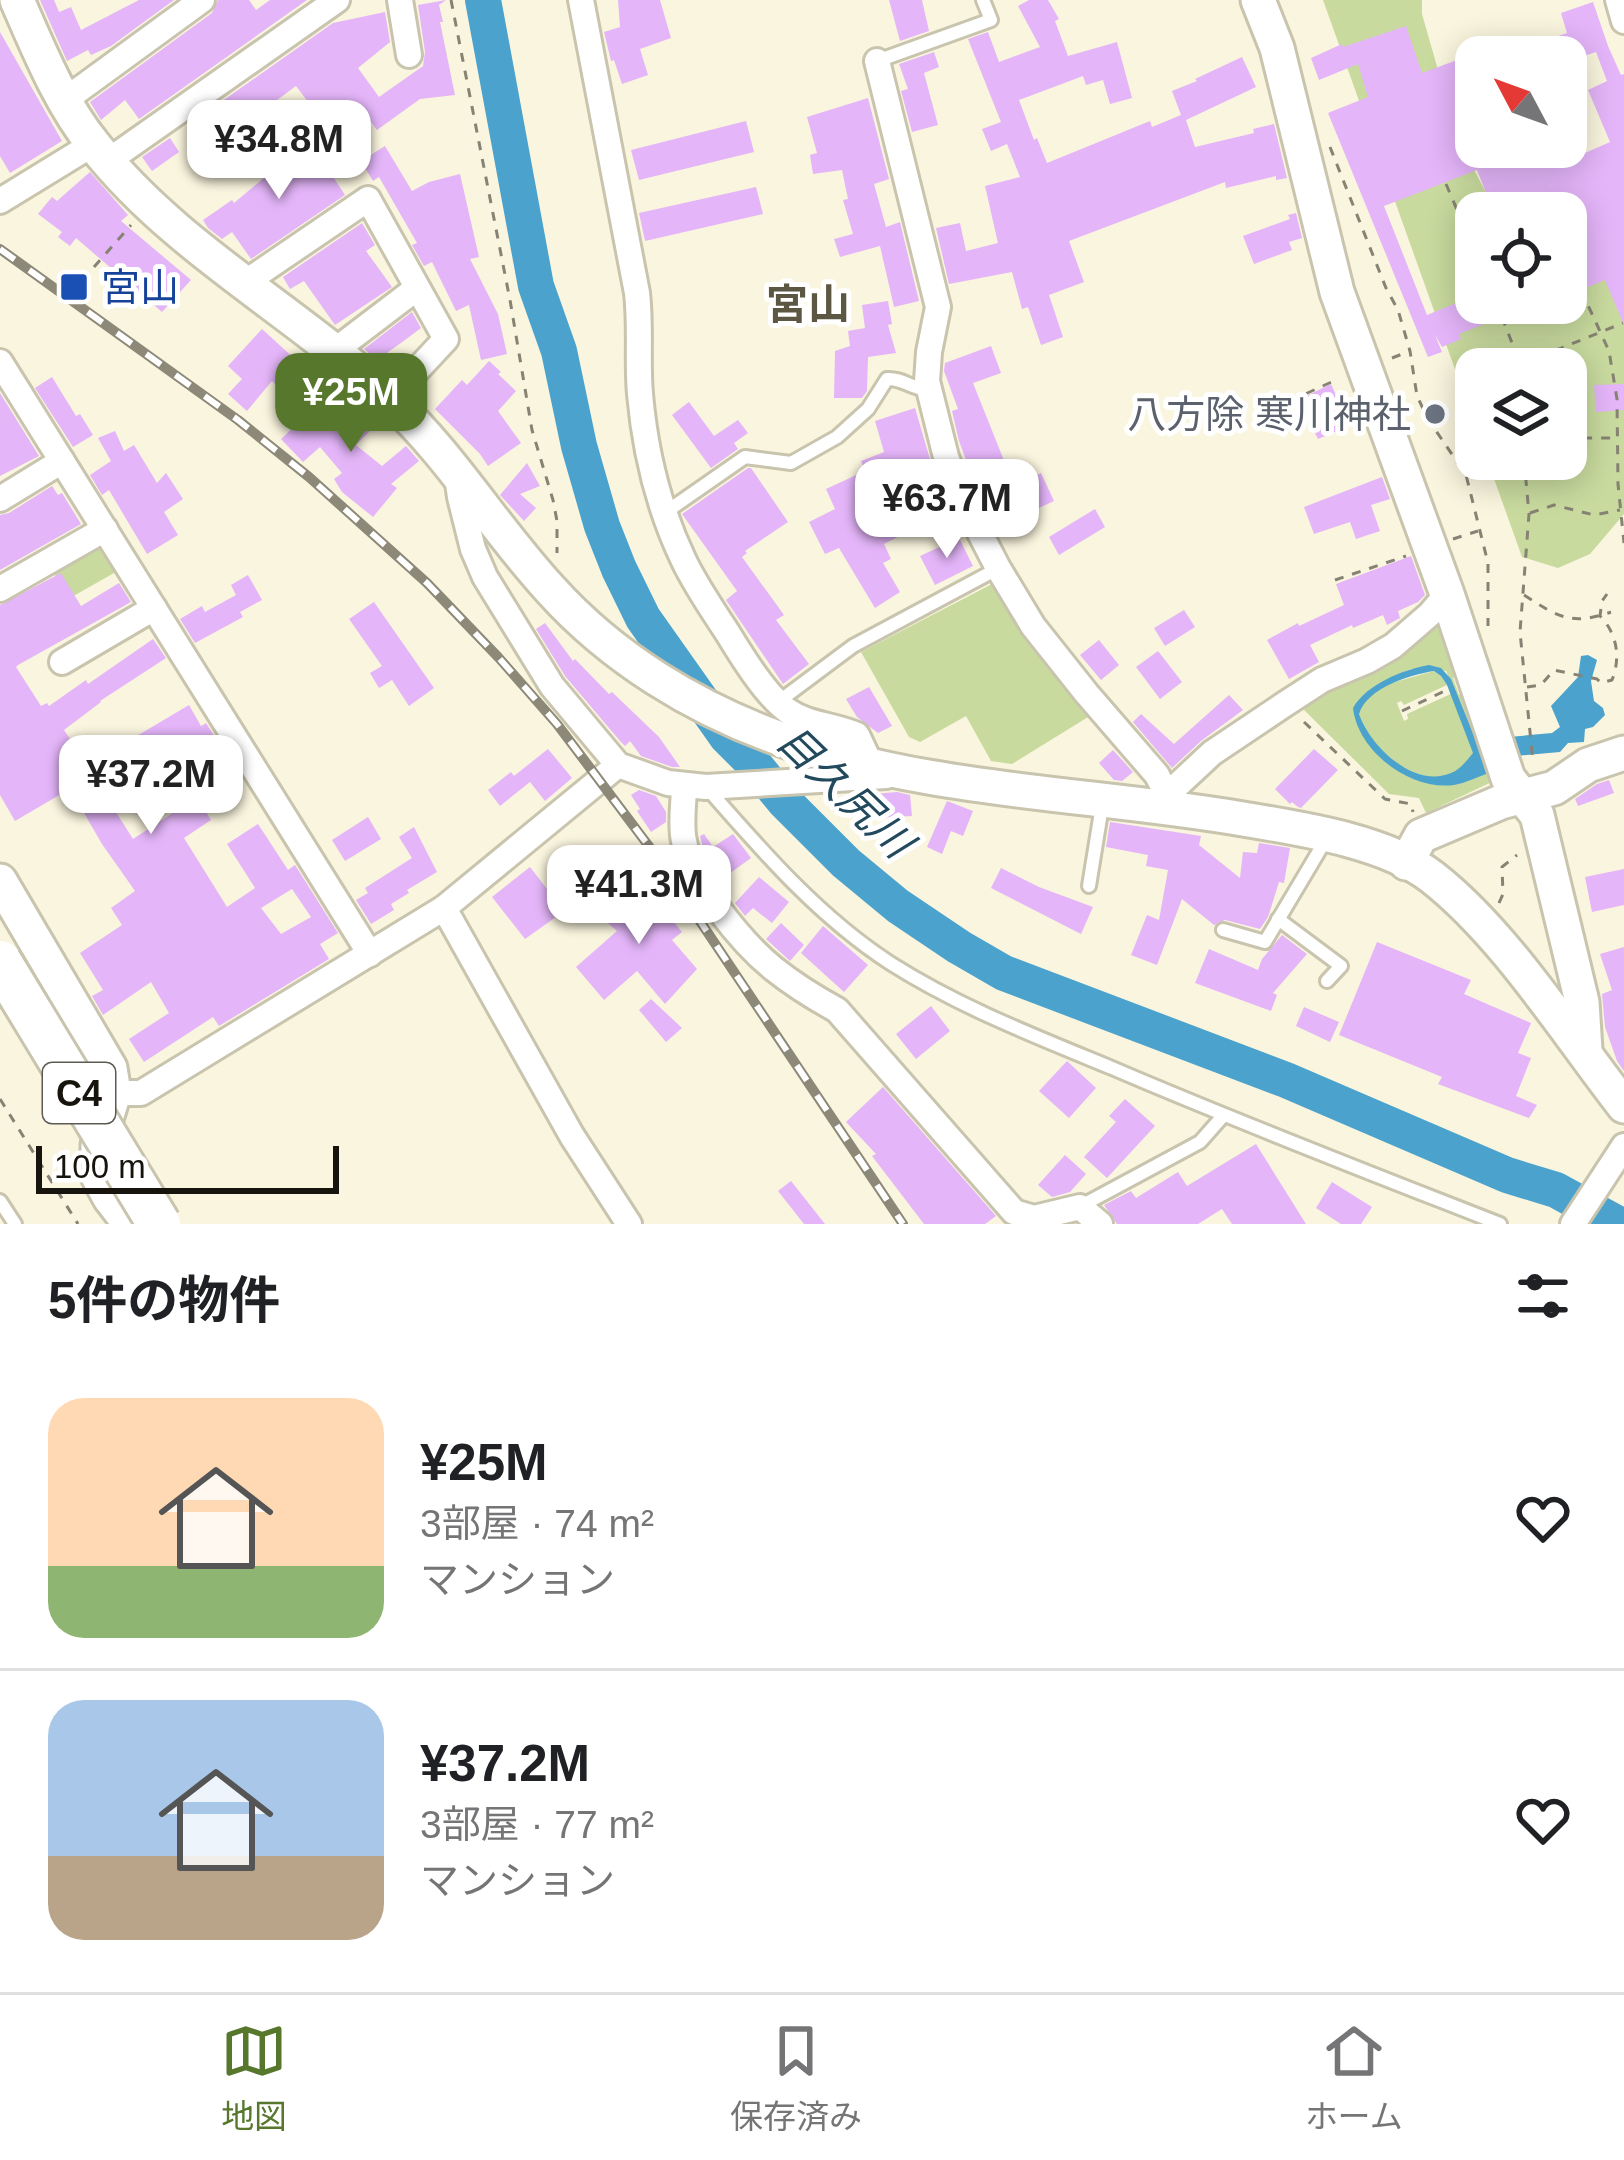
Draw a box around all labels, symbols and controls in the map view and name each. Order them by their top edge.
north arrow [1455,36,1587,168]
map controls [1455,36,1587,480]
pin: ¥34.8M [181,100,377,202]
text: ¥34.8M [214,117,344,160]
button: locate [1455,192,1587,324]
place label: 宮山 [101,266,179,309]
marker: 宮山 [58,271,90,303]
district label: 宮山 [766,281,850,328]
button: layers [1455,348,1587,480]
pin: ¥25M [280,353,422,455]
text: ¥25M [302,370,400,413]
place label: 八方除 寒川神社 [1127,393,1411,436]
marker: 八方除 寒川神社 [1422,401,1448,427]
pin: ¥63.7M [849,459,1045,561]
text: ¥63.7M [882,476,1012,519]
water label: 目久尻川 [768,716,924,869]
pin: ¥37.2M [53,735,249,837]
text: ¥37.2M [86,752,216,795]
pin: ¥41.3M [541,845,737,947]
text: ¥41.3M [574,862,704,905]
road number: C4 [43,1063,115,1123]
scale bar [36,1140,339,1193]
text: 100 m [54,1148,146,1185]
icon: filters [1510,1263,1576,1329]
text: 5件の物件 [48,1272,280,1329]
text: ¥25M [420,1434,548,1491]
icon: home [144,1446,288,1590]
icon: heart [1510,1485,1576,1551]
text: 3部屋 · 74 m² [420,1502,654,1545]
text: マンション [420,1558,615,1601]
text: ¥37.2M [420,1735,590,1792]
icon: home [144,1748,288,1892]
icon: heart [1510,1787,1576,1853]
text: 3部屋 · 77 m² [420,1803,654,1846]
text: マンション [420,1859,615,1902]
tab: 地図 [221,2018,287,2138]
tab: 保存済み [730,2018,862,2138]
tab: ホーム [1305,2018,1403,2138]

